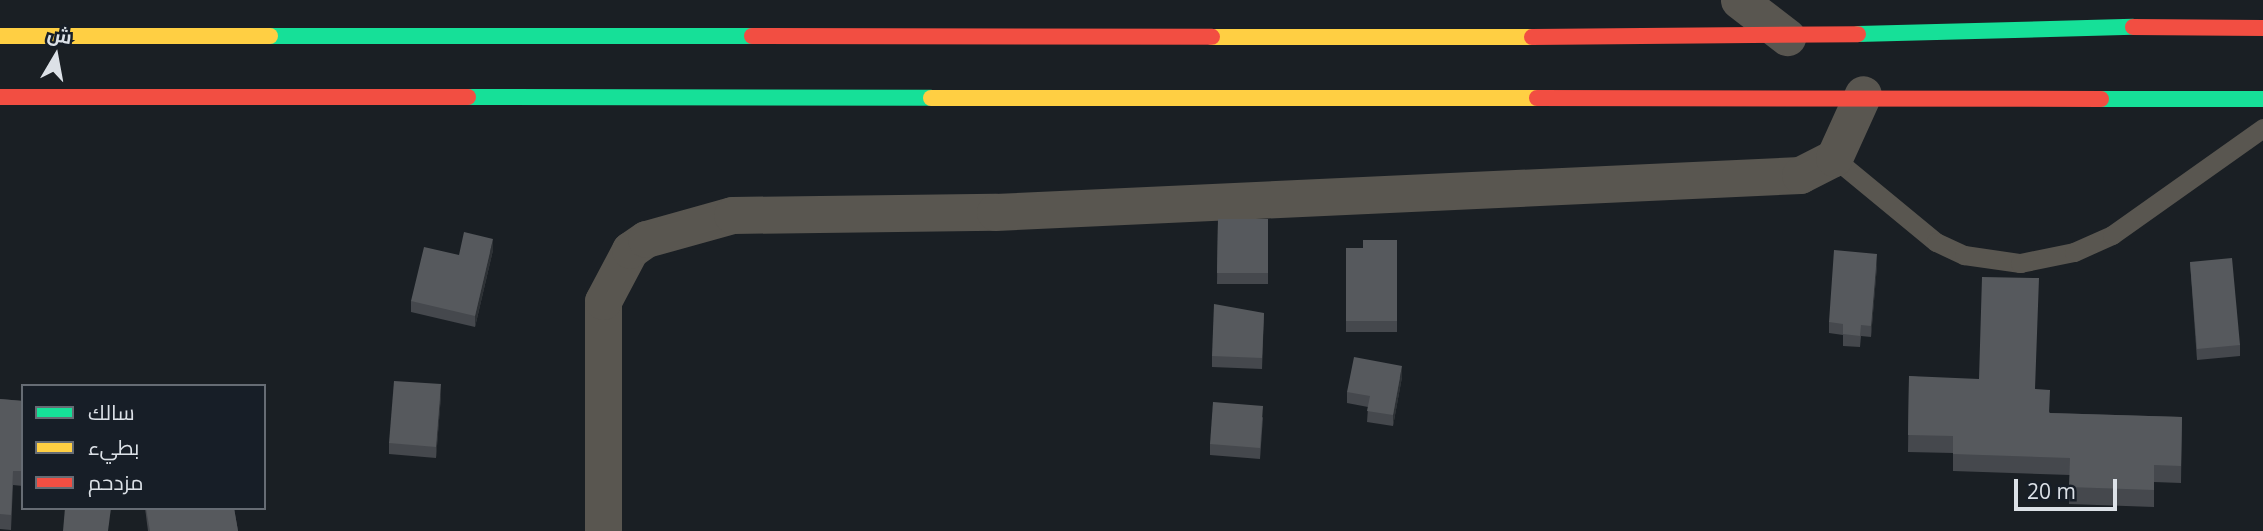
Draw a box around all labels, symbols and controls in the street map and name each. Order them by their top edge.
text: ش [45,20,74,50]
north arrow [21,21,91,91]
legend [21,384,266,510]
text: سالك [88,398,135,426]
text: بطيء [88,433,139,461]
scale bar [2018,464,2121,508]
text: مزدحم [88,468,143,496]
text: 20 m [2027,477,2076,505]

